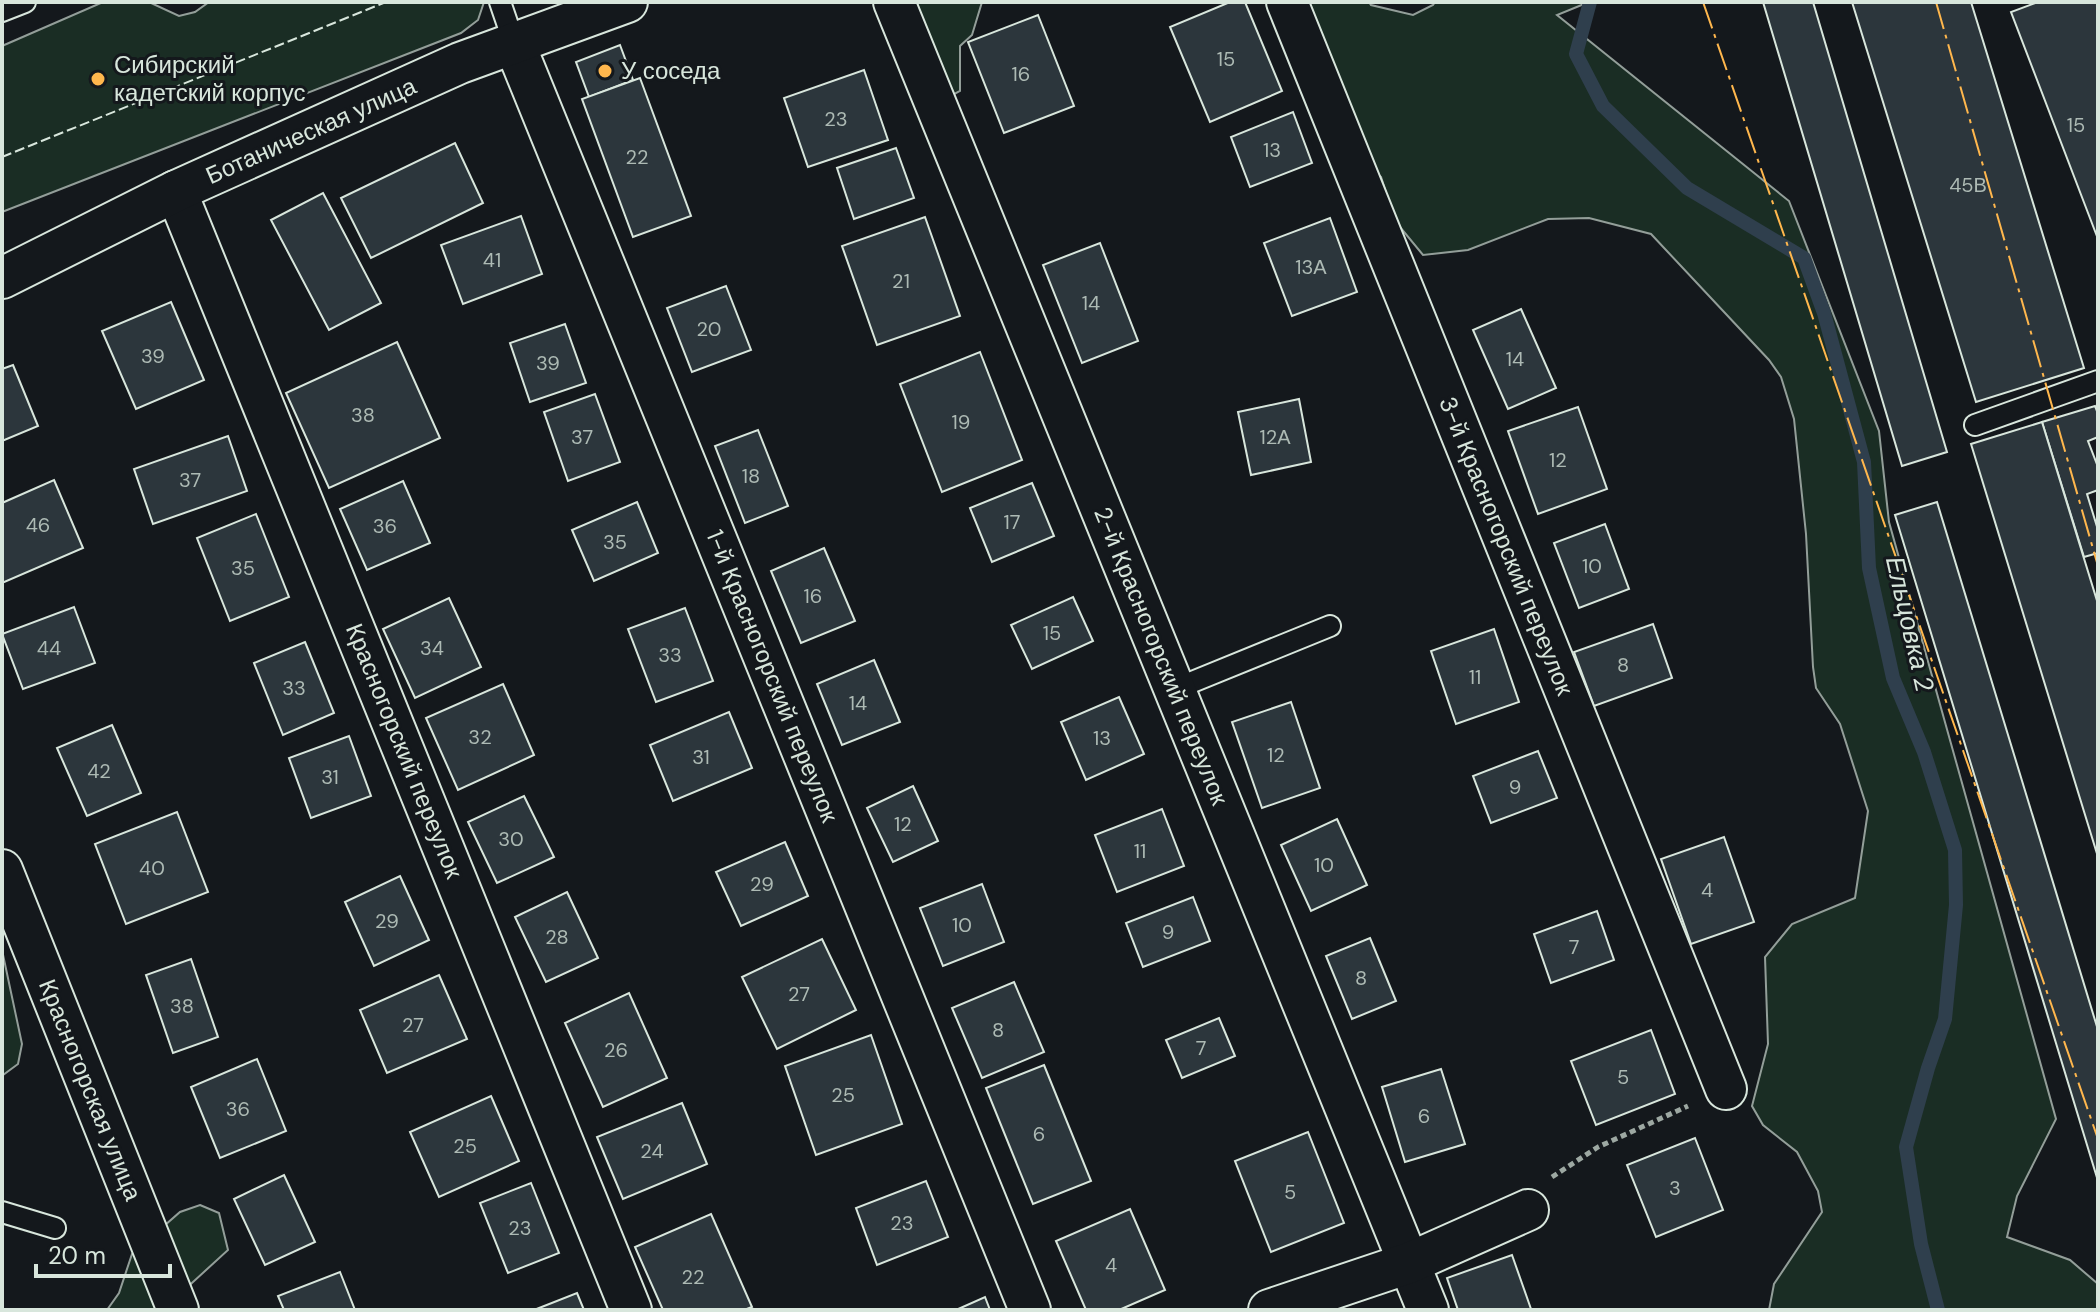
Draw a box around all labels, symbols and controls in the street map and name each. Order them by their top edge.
house number: 15 [1217,46,1235,72]
place label: Сибирский кадетский корпус [114,49,306,108]
place label: У соседа [621,55,721,86]
house number: 16 [1012,61,1030,87]
marker: У соседа [596,62,614,80]
marker: Сибирский кадетский корпус [89,70,107,88]
street label: Ботаническая улица [201,70,421,191]
house number: 23 [824,106,848,132]
house number: 15 [2067,112,2085,138]
house number: 13 [1263,137,1281,163]
house number: 22 [625,144,649,170]
house number: 45В [1949,172,1987,198]
house number: 41 [483,247,501,273]
house number: 13А [1295,254,1327,280]
house number: 21 [892,268,910,294]
house number: 14 [1082,290,1100,316]
house number: 20 [697,316,722,342]
house number: 39 [141,343,165,369]
house number: 14 [1506,346,1524,372]
house number: 39 [536,350,560,376]
street label: 3-й Красногорский переулок [1432,392,1581,700]
house number: 38 [351,402,375,428]
house number: 19 [952,409,970,435]
house number: 37 [571,424,593,450]
house number: 12А [1259,424,1291,450]
house number: 12 [1549,447,1567,473]
house number: 18 [742,463,760,489]
house number: 37 [179,467,201,493]
street label: 2-й Красногорский переулок [1087,502,1236,810]
house number: 17 [1004,509,1020,535]
house number: 46 [26,512,50,538]
house number: 36 [373,513,397,539]
street label: 1-й Красногорский переулок [700,525,846,827]
house number: 35 [603,529,627,555]
house number: 10 [1582,553,1602,579]
water label: Ельцовка 2 [1878,553,1942,695]
house number: 35 [231,555,255,581]
house number: 16 [804,583,822,609]
street label: Красногорский переулок [339,619,470,883]
house number: 15 [1043,620,1061,646]
house number: 44 [37,635,61,661]
house number: 34 [420,635,444,661]
house number: 33 [658,642,682,668]
house number: 8 [1617,652,1629,678]
house number: 11 [1469,664,1481,690]
house number: 33 [282,675,306,701]
house number: 14 [849,690,867,716]
house number: 32 [468,724,492,750]
house number: 13 [1093,725,1111,751]
house number: 12 [1267,742,1285,768]
house number: 31 [692,744,710,770]
house number: 42 [87,758,111,784]
house number: 31 [321,764,339,790]
house number: 9 [1509,774,1521,800]
house number: 12 [894,811,912,837]
house number: 30 [498,826,524,852]
house number: 11 [1134,838,1146,864]
house number: 10 [1314,852,1334,878]
house number: 40 [139,855,165,881]
house number: 29 [750,871,774,897]
house number: 4 [1701,877,1713,903]
house number: 29 [375,908,399,934]
house number: 10 [952,912,972,938]
house number: 9 [1162,919,1174,945]
house number: 28 [545,924,569,950]
house number: 7 [1569,934,1579,960]
house number: 8 [1355,965,1367,991]
street label: Красногорская улица [32,975,149,1206]
house number: 27 [788,981,810,1007]
house number: 38 [170,993,194,1019]
house number: 27 [402,1012,424,1038]
house number: 8 [992,1017,1004,1043]
house number: 7 [1196,1035,1206,1061]
house number: 26 [604,1037,628,1063]
house number: 5 [1617,1064,1629,1090]
house number: 25 [831,1082,855,1108]
house number: 36 [226,1096,250,1122]
house number: 6 [1418,1103,1430,1129]
house number: 6 [1033,1121,1045,1147]
house number: 25 [453,1133,477,1159]
house number: 24 [640,1138,664,1164]
house number: 3 [1669,1175,1681,1201]
house number: 5 [1284,1179,1296,1205]
house number: 23 [890,1210,914,1236]
house number: 23 [508,1215,532,1241]
scale bar [36,1228,170,1278]
text: 20 m [48,1240,106,1271]
house number: 4 [1105,1252,1117,1278]
house number: 22 [681,1264,705,1290]

